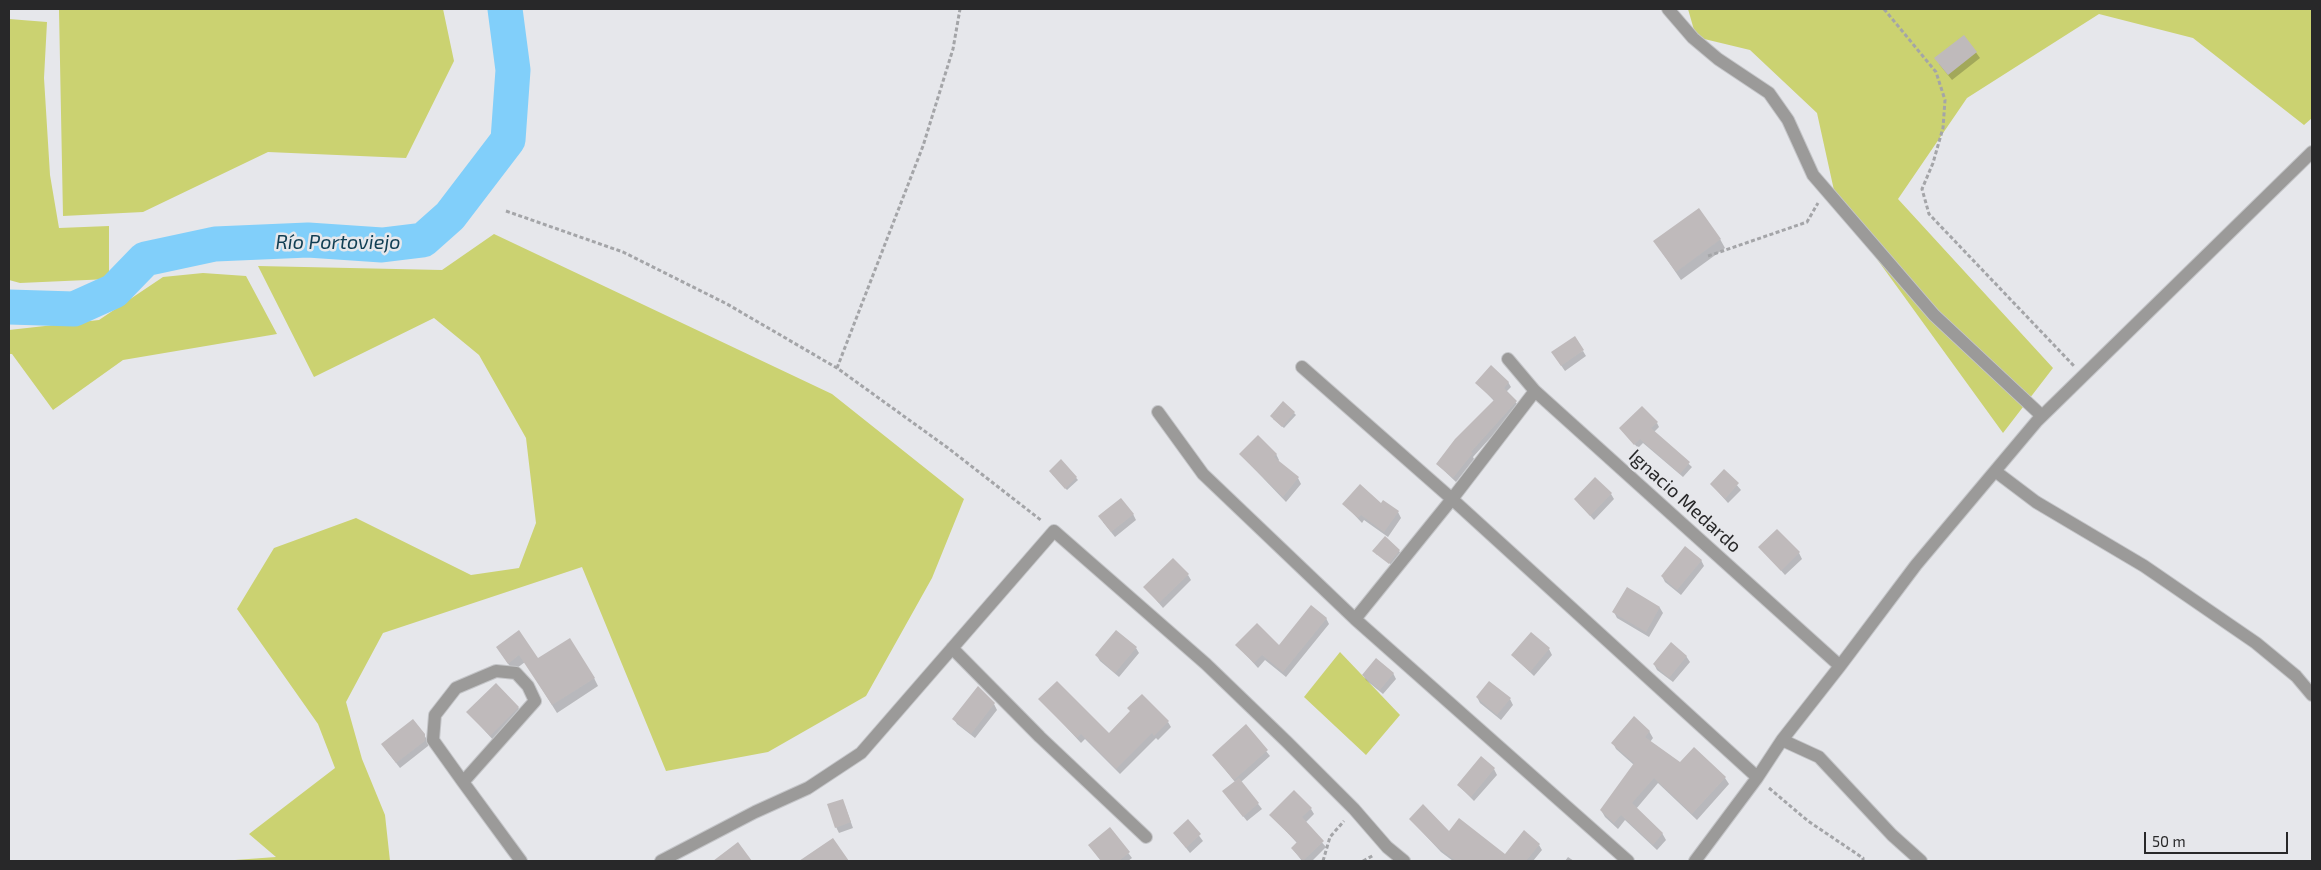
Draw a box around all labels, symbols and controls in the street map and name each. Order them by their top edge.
water label: Río Portoviejo [275,230,401,254]
street label: Ignacio Medardo [1624,445,1746,557]
scale bar [2146,822,2290,854]
text: 50 m [2152,832,2186,850]

